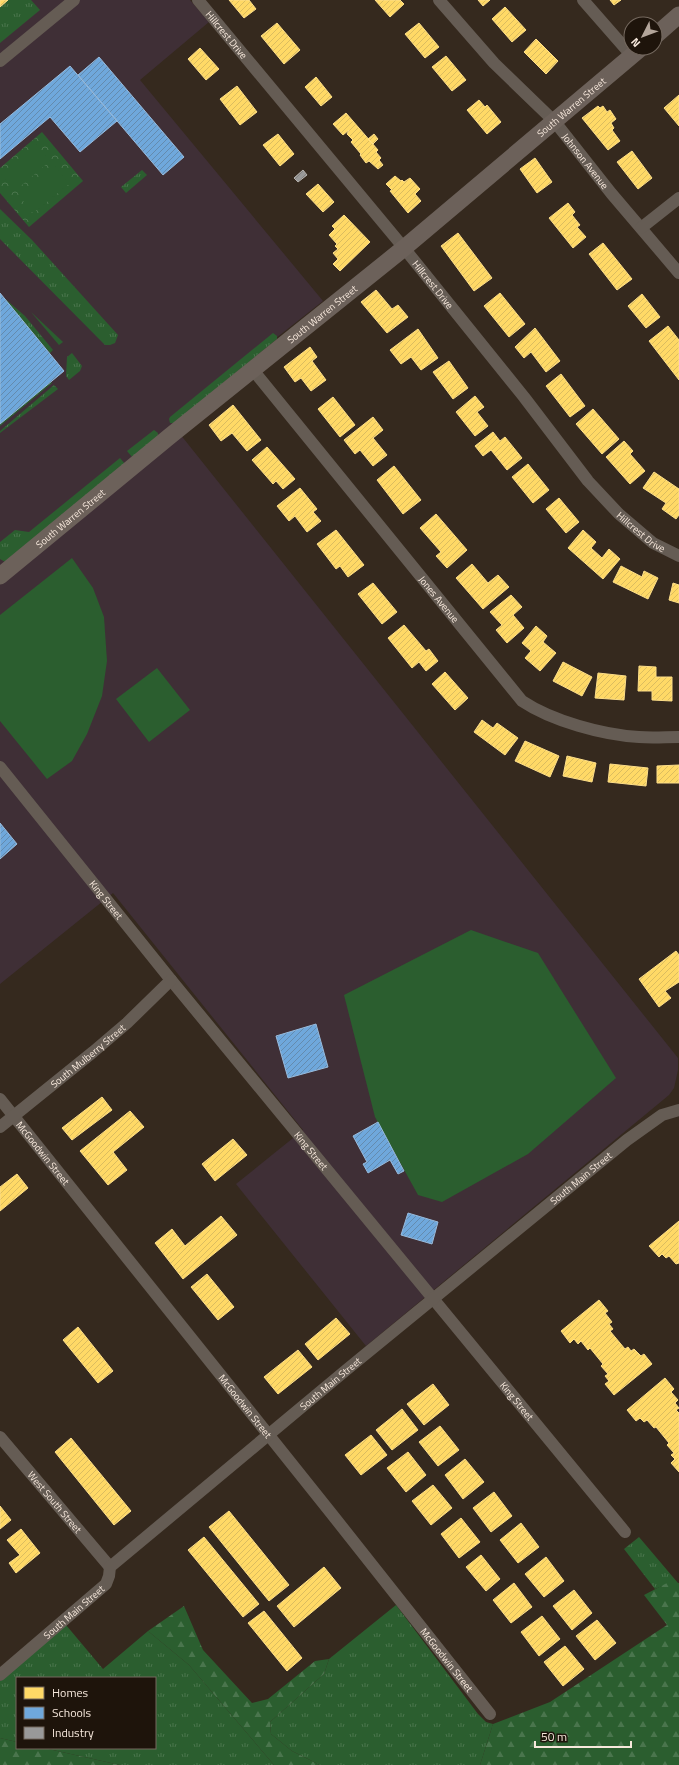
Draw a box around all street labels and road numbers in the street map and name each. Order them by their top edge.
street label: Hillcrest Drive [202,7,251,62]
street label: South Warren Street [533,73,609,141]
street label: Johnson Avenue [559,130,613,192]
street label: Hillcrest Drive [409,257,457,312]
street label: South Warren Street [284,281,361,347]
street label: South Warren Street [32,485,109,551]
street label: Hillcrest Drive [613,508,668,556]
street label: Jones Avenue [415,572,463,626]
street label: King Street [86,877,127,923]
street label: South Mulberry Street [47,1020,129,1091]
street label: McGoodwin Street [13,1118,74,1188]
street label: King Street [291,1128,332,1174]
street label: South Main Street [546,1148,615,1208]
street label: South Main Street [296,1353,365,1414]
street label: McGoodwin Street [215,1371,276,1441]
street label: King Street [497,1378,538,1424]
street label: West South Street [24,1468,86,1537]
street label: South Main Street [40,1581,108,1642]
street label: McGoodwin Street [417,1624,477,1695]

